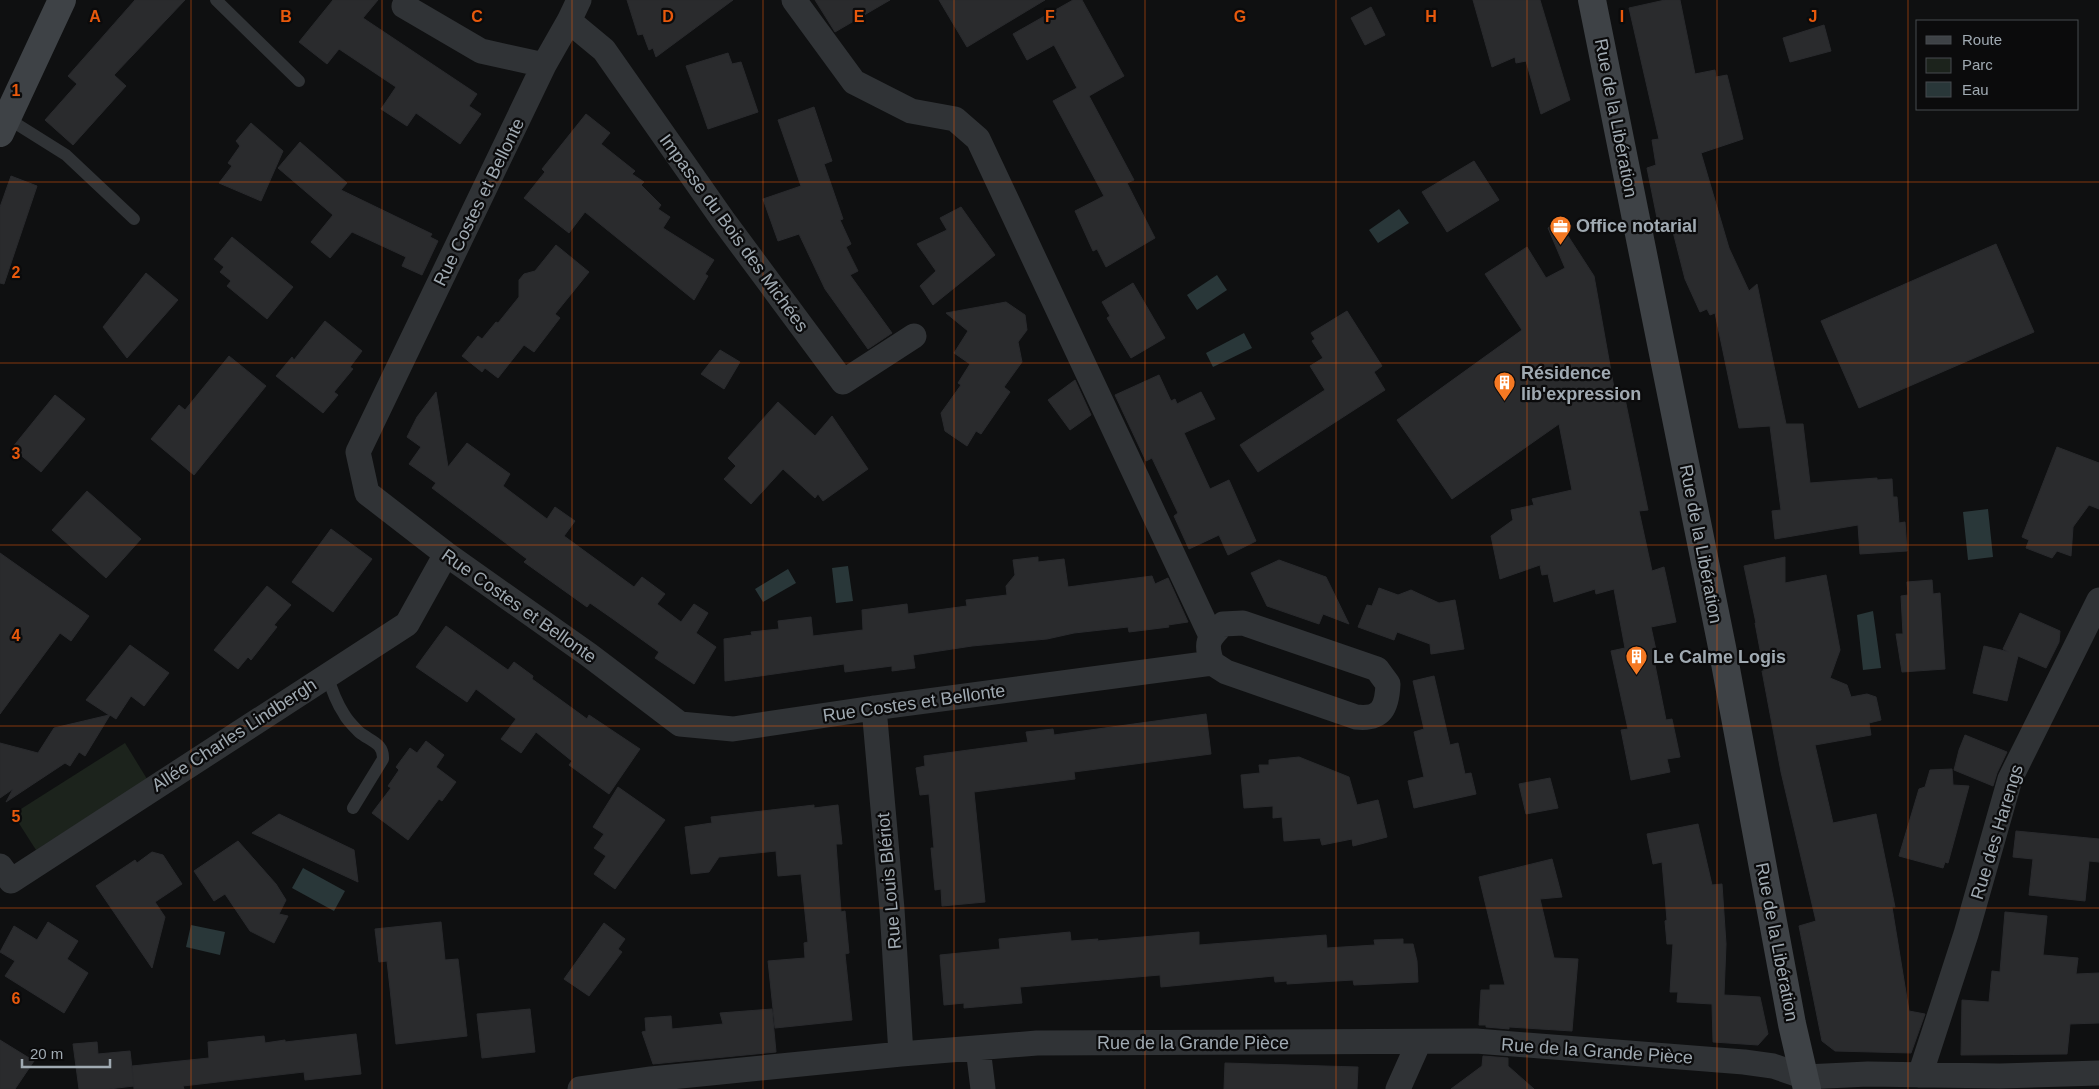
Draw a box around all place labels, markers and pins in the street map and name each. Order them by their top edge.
office icon: Office notarial [1548,214,1572,245]
place label: Office notarial [1576,216,1697,236]
place label: Résidence lib'expression [1521,363,1641,404]
building icon: Résidence lib'expression [1493,371,1517,402]
building icon: Le Calme Logis [1625,645,1649,676]
place label: Le Calme Logis [1653,647,1786,667]

